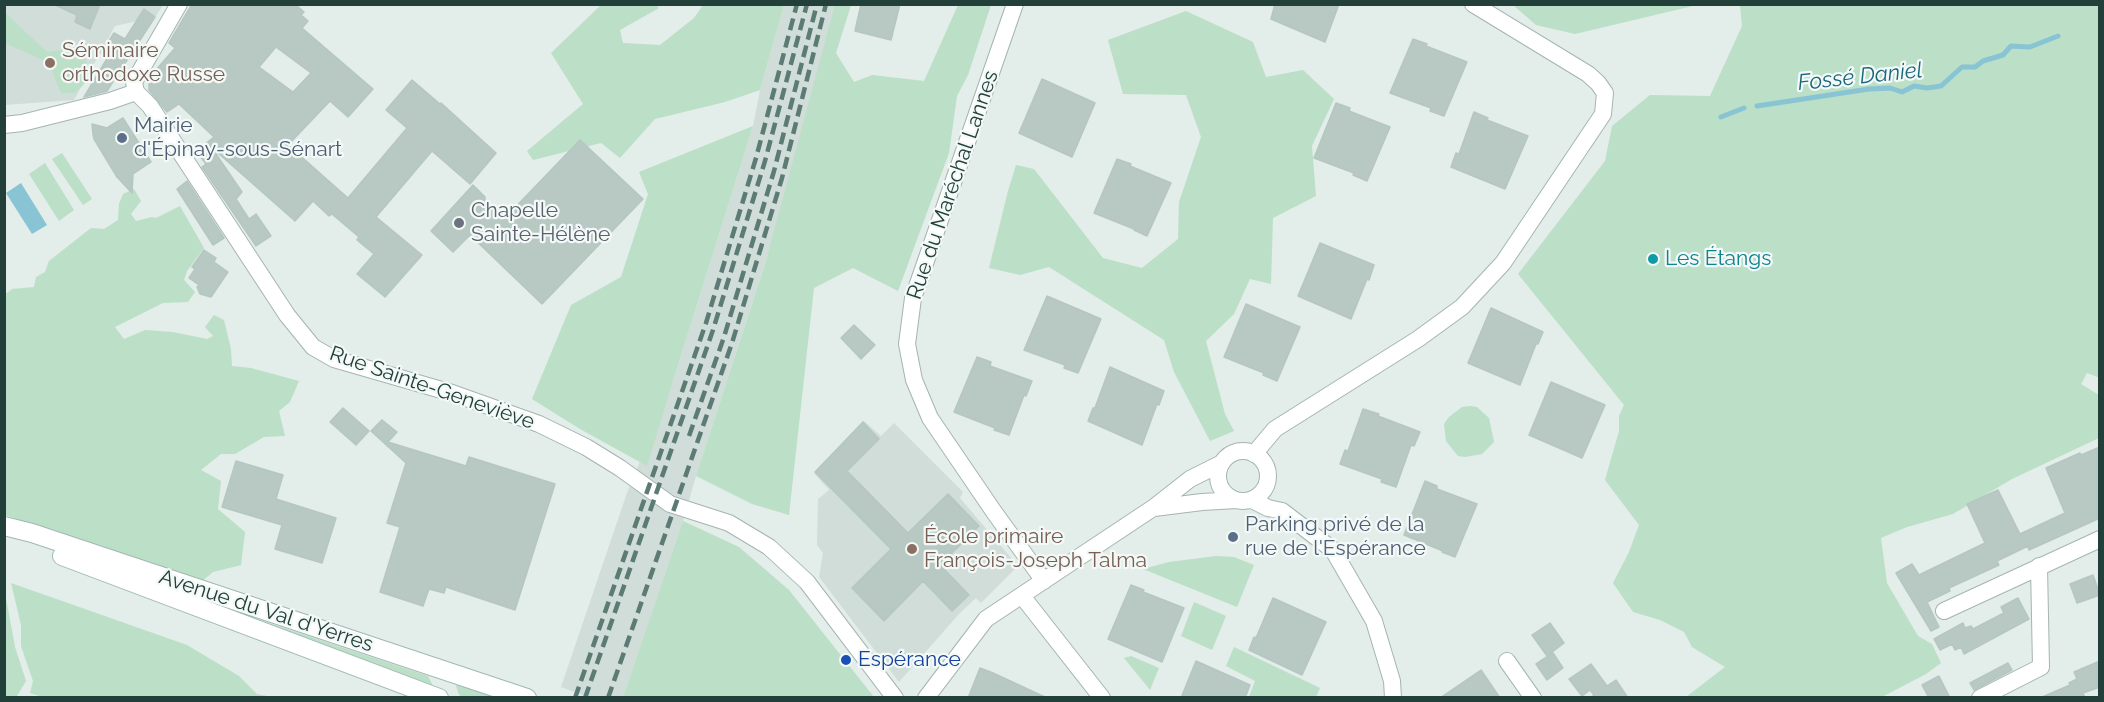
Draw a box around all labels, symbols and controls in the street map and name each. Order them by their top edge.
place label: Séminaire orthodoxe Russe [62,38,225,88]
marker: Séminaire orthodoxe Russe [43,56,57,70]
water label: Fossé Daniel [1796,57,1924,97]
street label: Rue du Maréchal Lannes [902,67,1004,303]
place label: Mairie d'Épinay-sous-Sénart [134,113,342,163]
marker: Mairie d'Épinay-sous-Sénart [115,131,129,145]
place label: Chapelle Sainte-Hélène [471,198,610,248]
marker: Chapelle Sainte-Hélène [452,216,466,230]
place label: Les Étangs [1665,246,1771,272]
marker: Les Étangs [1646,252,1660,266]
street label: Rue Sainte-Geneviève [326,341,538,435]
place label: Parking privé de la rue de l'Espérance [1245,512,1426,562]
place label: École primaire François-Joseph Talma [924,524,1147,574]
marker: Parking privé de la rue de l'Espérance [1226,530,1240,544]
marker: École primaire François-Joseph Talma [905,542,919,556]
street label: Avenue du Val d'Yerres [156,564,376,658]
place label: Espérance [858,647,961,673]
marker: Espérance [839,653,853,667]

